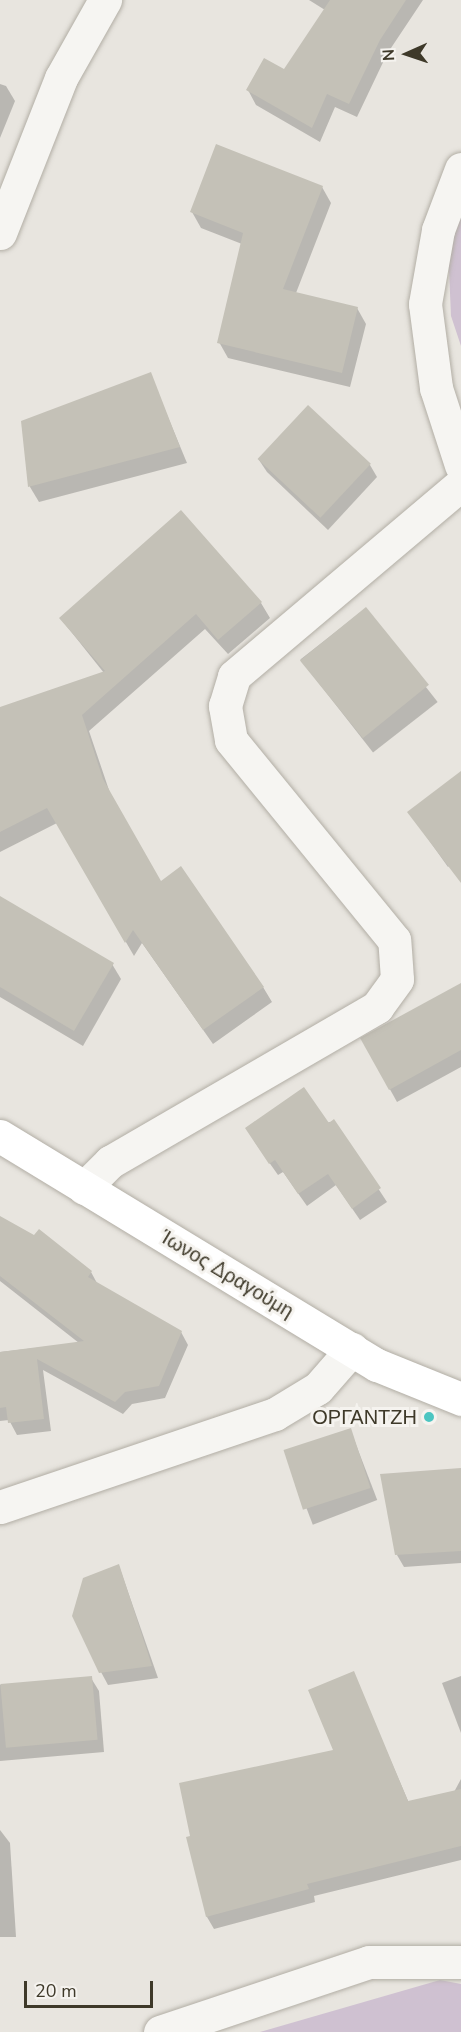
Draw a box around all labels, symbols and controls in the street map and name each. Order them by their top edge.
north arrow [377,24,437,84]
text: N [378,48,400,61]
street label: Ίωνος Δραγούμη [156,1225,298,1323]
place label: ΟΡΓΑΝΤΖΗ [312,1405,417,1429]
marker: ΟΡΓΑΝΤΖΗ [422,1410,436,1424]
scale bar [27,1969,156,2007]
text: 20 m [35,1979,77,2003]

